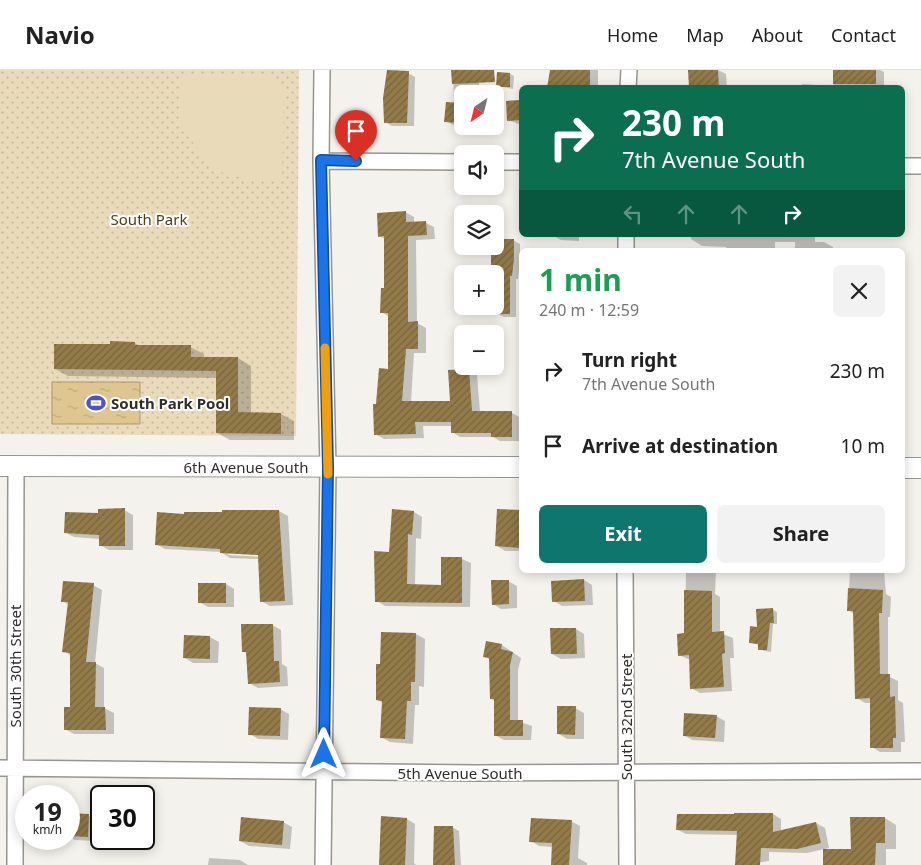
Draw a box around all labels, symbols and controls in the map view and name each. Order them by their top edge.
text: Navio [25,18,95,51]
text: Home [607,23,658,47]
text: Map [686,23,724,47]
text: About [752,23,803,47]
text: Contact [831,23,896,47]
north arrow [454,85,504,135]
map controls [454,85,504,375]
text: 230 m [622,99,725,146]
icon: right [539,105,604,170]
pin [335,110,377,161]
icon: arrive [342,117,370,145]
text: 7th Avenue South [622,144,805,174]
button: sound [454,145,504,195]
icon: left [619,200,647,228]
icon: ahead [672,200,700,228]
icon: ahead [725,200,753,228]
icon: right [778,200,806,228]
button: layers [454,205,504,255]
park label: South Park [111,209,187,229]
text: 1 min [539,259,622,300]
button: + [454,265,504,315]
button: close [833,265,885,317]
text: 240 m · 12:59 [539,299,639,321]
button: − [454,325,504,375]
text: Turn right [582,347,677,373]
icon: right [539,357,567,385]
text: 230 m [830,358,885,384]
text: 7th Avenue South [582,373,715,395]
sports icon: South Park Pool [85,392,107,414]
place label: South Park Pool [111,393,229,413]
icon: arrive [539,432,567,460]
text: Arrive at destination [582,433,778,459]
text: 10 m [841,433,885,459]
street label: 6th Avenue South [184,457,309,477]
button: Exit [539,505,707,563]
button: Share [717,505,885,563]
street label: South 30th Street [5,604,25,727]
street label: South 32nd Street [616,653,636,780]
position arrow [297,727,349,779]
street label: 5th Avenue South [398,763,523,783]
speed limit sign: 30 [90,785,155,850]
text: 19 [33,794,62,828]
text: km/h [33,821,62,838]

